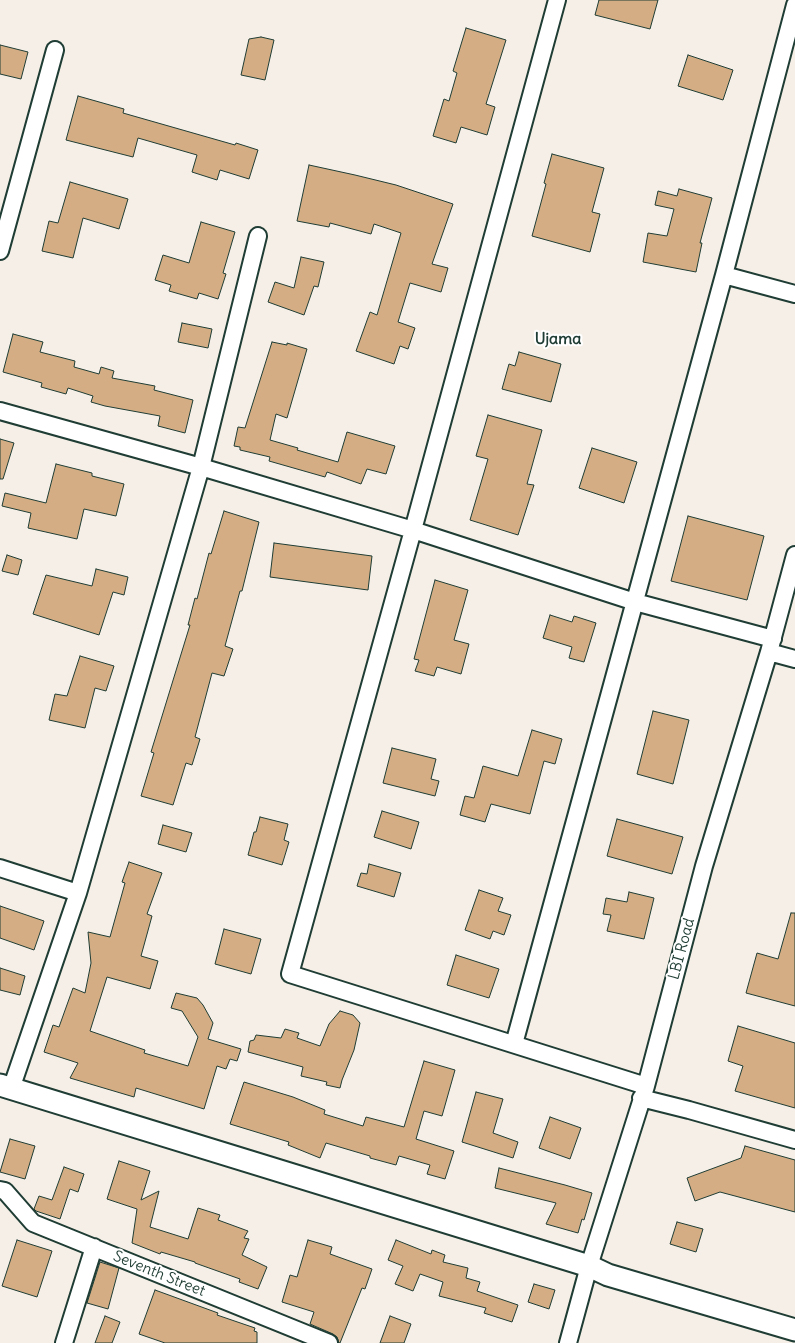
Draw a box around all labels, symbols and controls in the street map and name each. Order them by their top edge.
district label: Ujama [535,329,581,349]
street label: LBI Road [665,916,699,982]
street label: Seventh Street [110,1247,208,1301]

